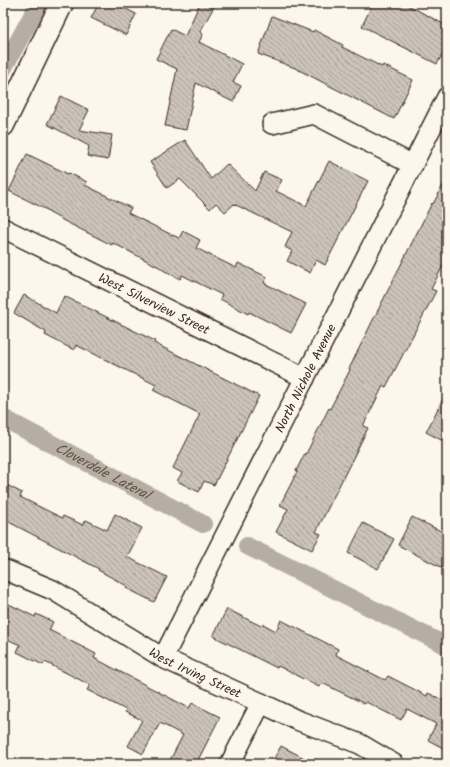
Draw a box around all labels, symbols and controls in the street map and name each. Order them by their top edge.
street label: West Silverview Street [94,268,214,342]
street label: North Nichole Avenue [270,320,343,437]
water label: Cloverdale Lateral [51,438,156,507]
street label: West Irving Street [144,643,245,705]

